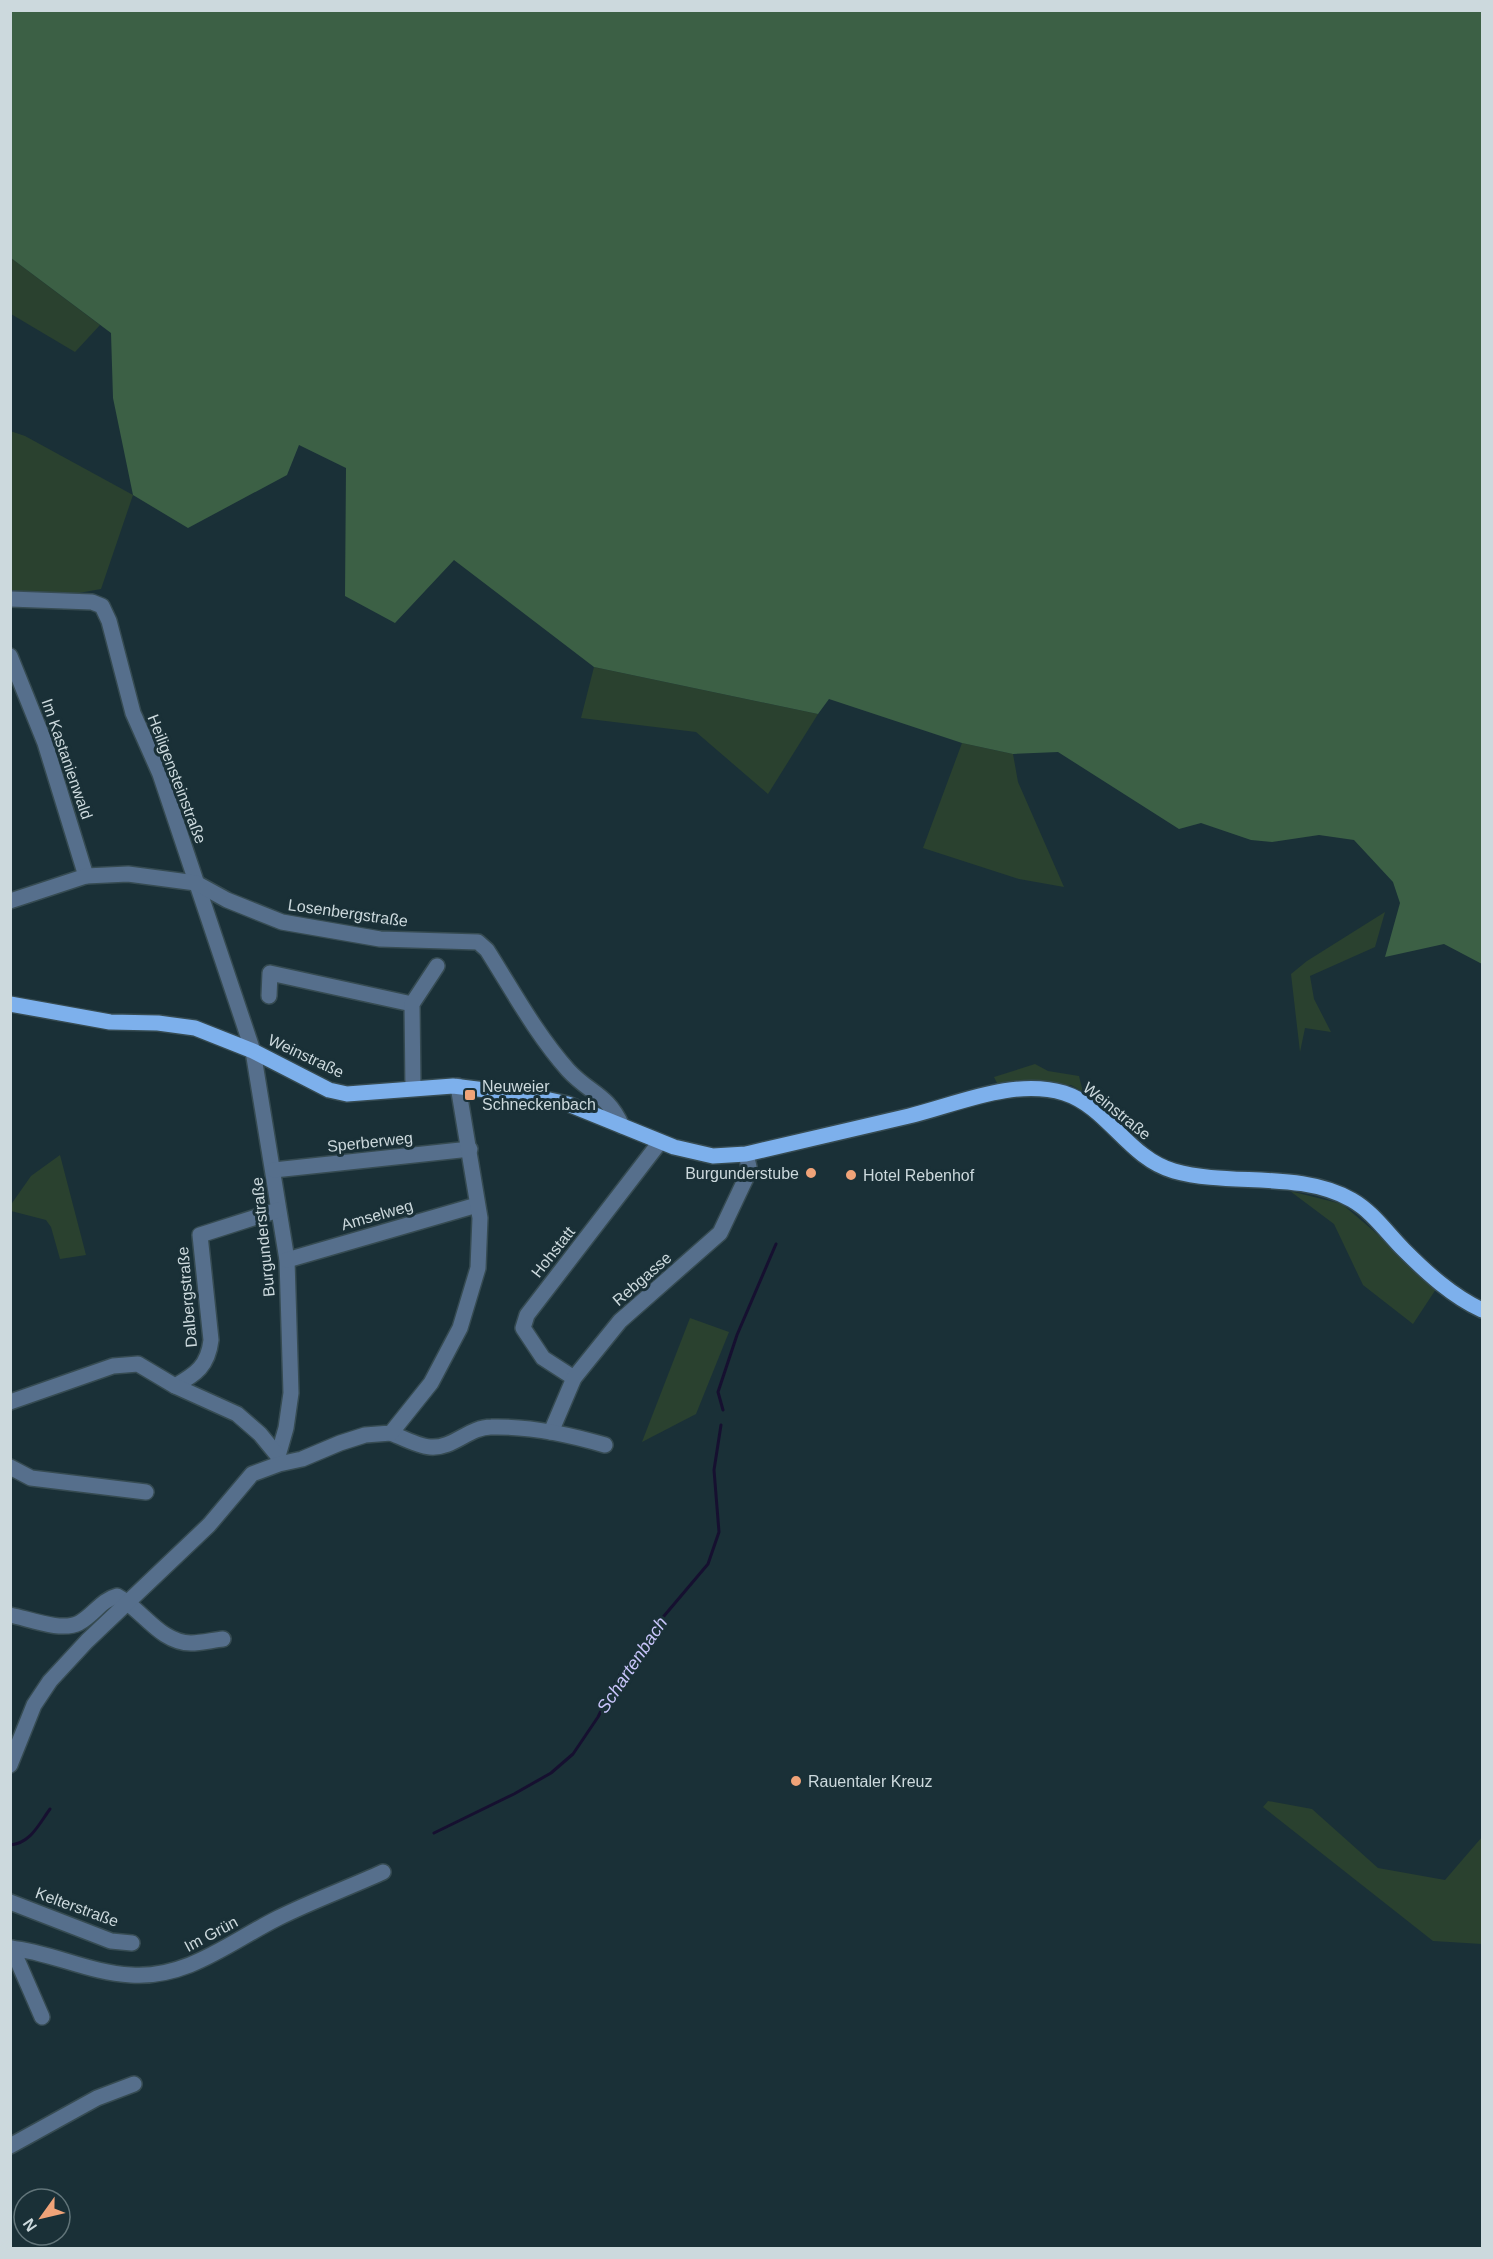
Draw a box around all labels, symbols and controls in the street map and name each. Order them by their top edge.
street label: Im Kastanienwald [38,697,96,821]
street label: Heiligensteinstraße [145,712,210,846]
street label: Losenbergstraße [287,896,409,930]
street label: Weinstraße [265,1031,347,1081]
place label: Neuweier Schneckenbach [482,1078,596,1113]
street label: Weinstraße [1080,1079,1154,1143]
marker: Neuweier Schneckenbach [463,1088,477,1102]
street label: Sperberweg [326,1129,414,1155]
place label: Burgunderstube [685,1165,799,1182]
marker: Burgunderstube [804,1166,818,1180]
place label: Hotel Rebenhof [863,1167,975,1184]
marker: Hotel Rebenhof [844,1168,858,1182]
street label: Burgunderstraße [248,1176,278,1298]
street label: Amselweg [339,1197,415,1233]
street label: Hohstatt [528,1223,578,1281]
street label: Dalbergstraße [174,1246,200,1348]
street label: Rebgasse [609,1249,675,1309]
water label: Schartenbach [593,1613,671,1717]
place label: Rauentaler Kreuz [808,1773,933,1790]
marker: Rauentaler Kreuz [789,1774,803,1788]
street label: Kelterstraße [33,1884,121,1930]
street label: Im Grün [181,1913,241,1955]
north arrow [12,2187,72,2247]
text: N [20,2216,40,2235]

